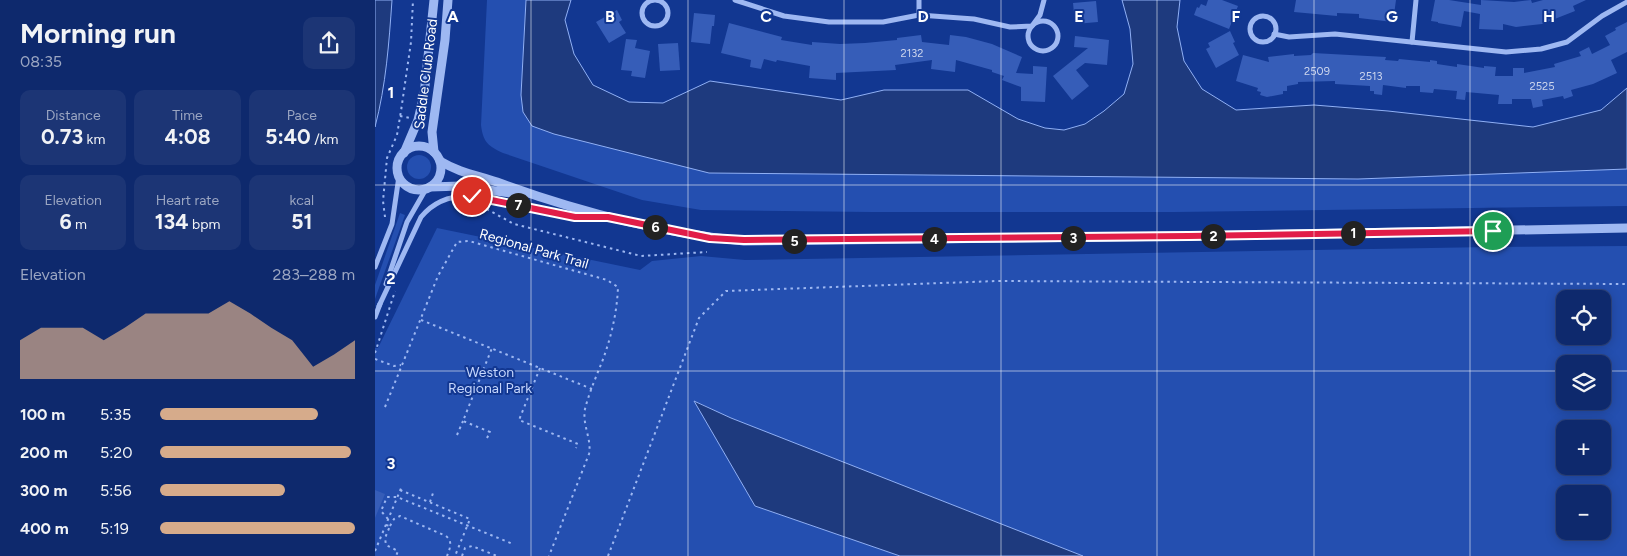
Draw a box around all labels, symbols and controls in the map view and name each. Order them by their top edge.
text: A [447,7,459,26]
text: B [605,7,615,26]
text: C [760,7,772,26]
text: D [917,7,929,26]
text: E [1074,7,1084,26]
text: F [1232,7,1241,26]
text: G [1386,7,1398,26]
text: H [1543,7,1555,26]
text: Morning run [20,16,176,50]
button: share [303,17,355,69]
street label: Saddle Club Road [411,18,441,130]
house number: 2132 [901,47,923,60]
text: 08:35 [20,52,62,71]
house number: 2509 [1304,65,1330,78]
house number: 2513 [1359,70,1383,83]
house number: 2525 [1530,80,1554,93]
text: 1 [388,83,394,102]
text: Distance [46,107,101,124]
text: Time [172,107,203,124]
text: Pace [287,107,317,124]
text: 0.73 [41,124,83,149]
text: 4:08 [164,124,211,149]
text: 5:40 [265,124,311,149]
text: km [83,131,105,148]
text: /km [311,131,338,148]
pin [451,175,493,217]
icon: check [458,182,486,210]
text: Elevation [44,192,102,209]
text: Heart rate [156,192,219,209]
text: kcal [290,192,314,209]
pin: 7 [505,192,531,218]
text: 7 [515,197,522,214]
text: 6 [59,209,72,234]
text: 134 [155,209,188,234]
text: 51 [291,209,312,234]
pin [1472,210,1514,252]
pin: 6 [643,214,667,240]
text: m [72,216,87,233]
text: bpm [188,216,220,233]
icon: arrive [1479,217,1507,245]
text: 6 [651,219,660,236]
pin: 1 [1341,220,1365,246]
pin: 2 [1201,224,1225,248]
street label: Regional Park Trail [477,225,591,273]
text: 1 [1351,225,1356,242]
pin: 4 [921,226,947,252]
pin: 3 [1061,226,1085,250]
pin: 5 [781,228,807,254]
text: 2 [1209,228,1218,245]
text: 3 [1070,230,1077,247]
text: 4 [930,231,939,248]
text: 5 [790,233,799,250]
text: Elevation [20,265,86,284]
text: 283–288 m [273,265,355,284]
text: 2 [386,269,396,288]
map controls [1556,290,1611,540]
button: locate [1556,290,1611,345]
button: layers [1556,355,1611,410]
park label: Weston Regional Park [448,364,532,397]
text: 100 m [20,405,65,424]
text: 5:35 [100,405,131,424]
button: + [1556,420,1611,475]
text: 200 m [20,443,68,462]
text: 5:20 [100,443,132,462]
text: 3 [387,454,396,473]
text: 300 m [20,481,67,500]
text: 5:56 [100,481,132,500]
button: − [1556,485,1611,540]
text: 400 m [20,519,69,538]
text: 5:19 [100,519,129,538]

